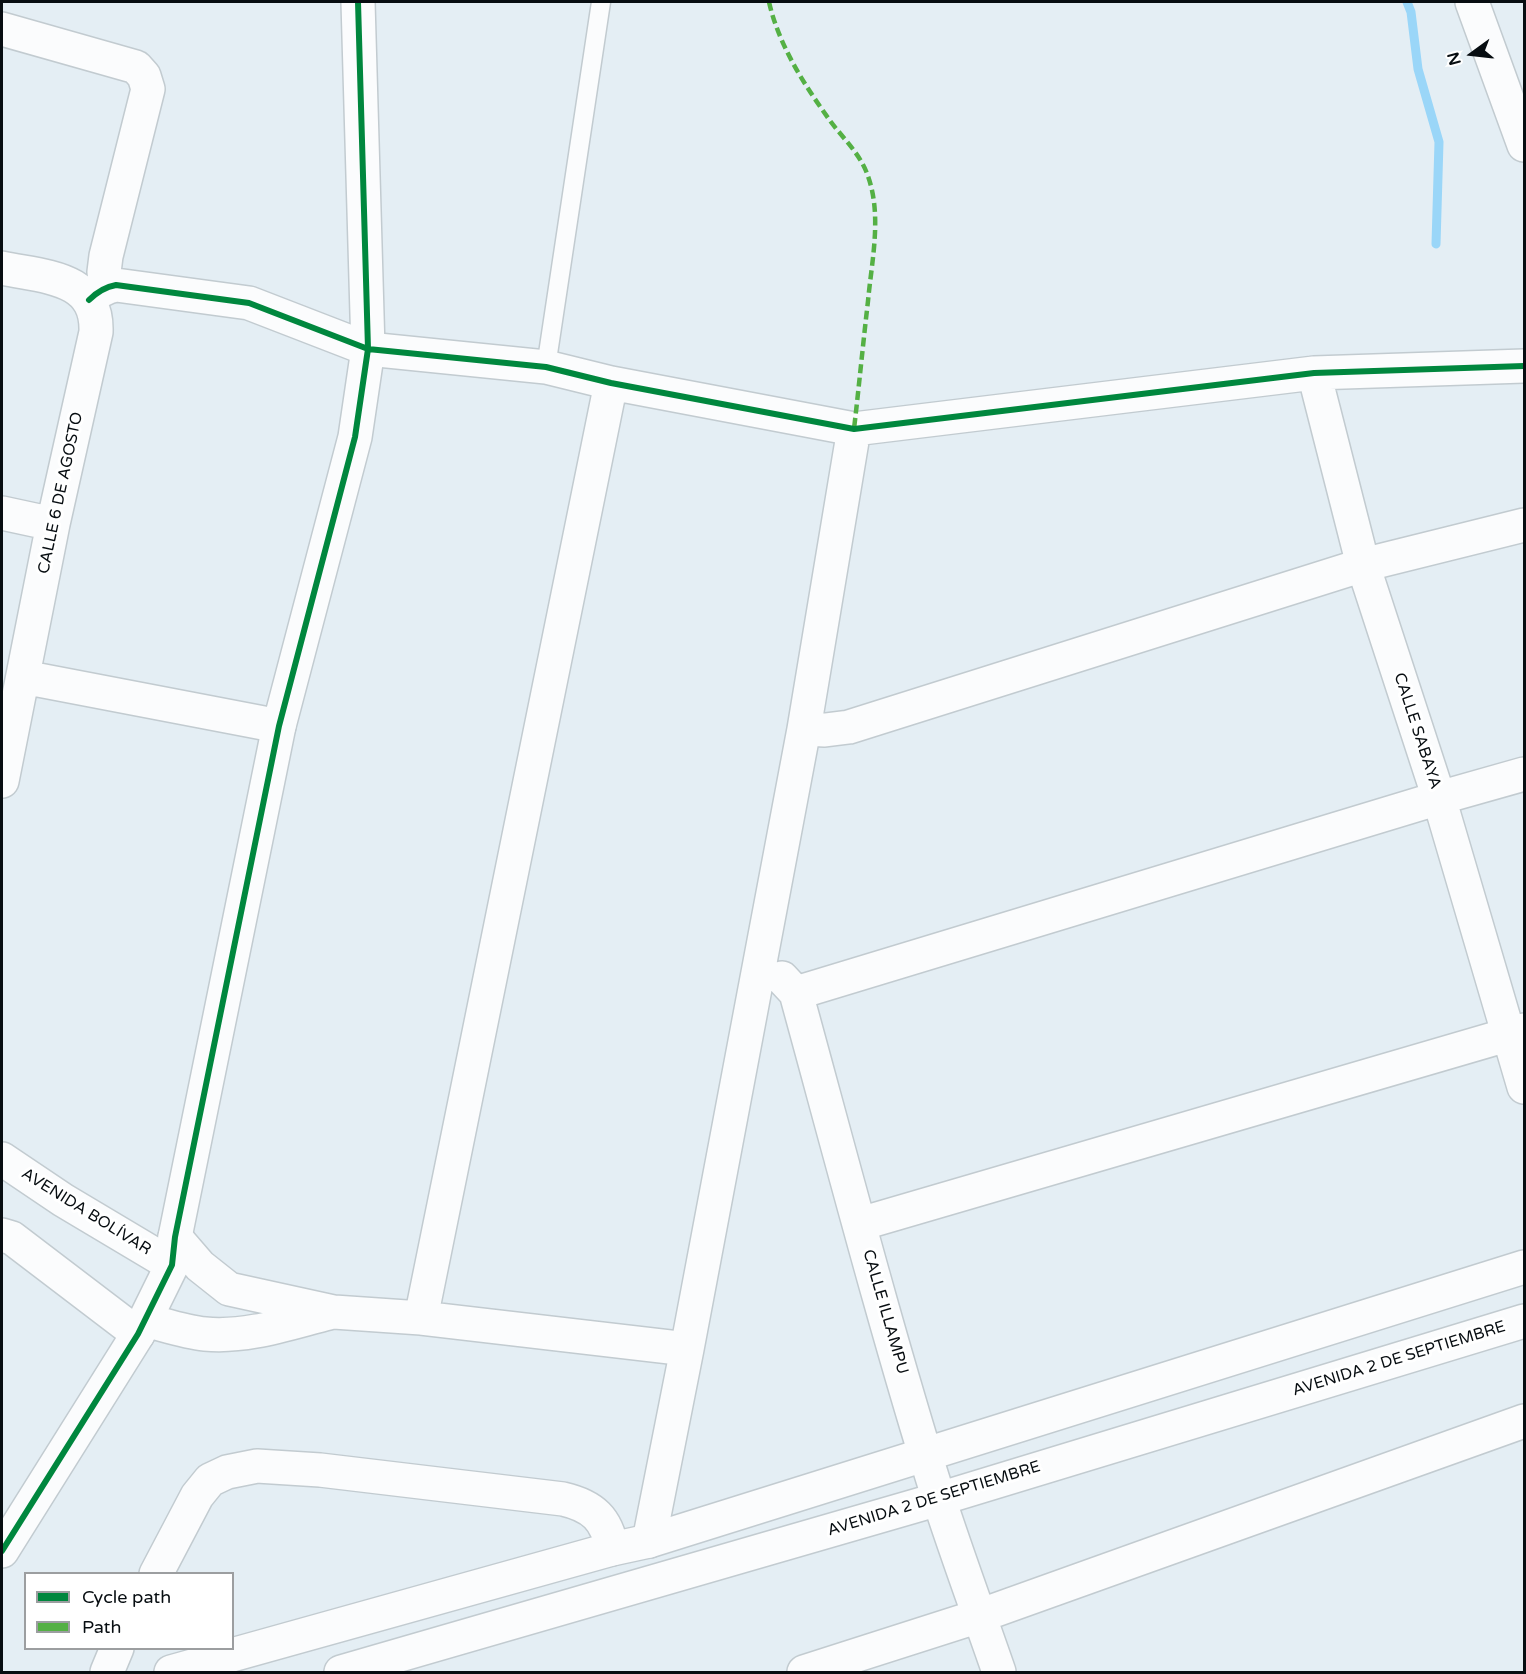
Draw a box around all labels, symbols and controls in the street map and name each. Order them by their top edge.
north arrow [1442,24,1502,84]
text: N [1443,50,1466,67]
street label: CALLE 6 DE AGOSTO [34,410,88,576]
street label: CALLE SABAYA [1389,671,1445,791]
street label: AVENIDA BOLÍVAR [18,1164,154,1260]
street label: CALLE ILLAMPU [858,1247,912,1377]
street label: AVENIDA 2 DE SEPTIEMBRE [1290,1317,1508,1401]
street label: AVENIDA 2 DE SEPTIEMBRE [825,1457,1043,1541]
legend [24,1572,234,1650]
text: Cycle path [82,1586,171,1608]
text: Path [82,1616,121,1638]

